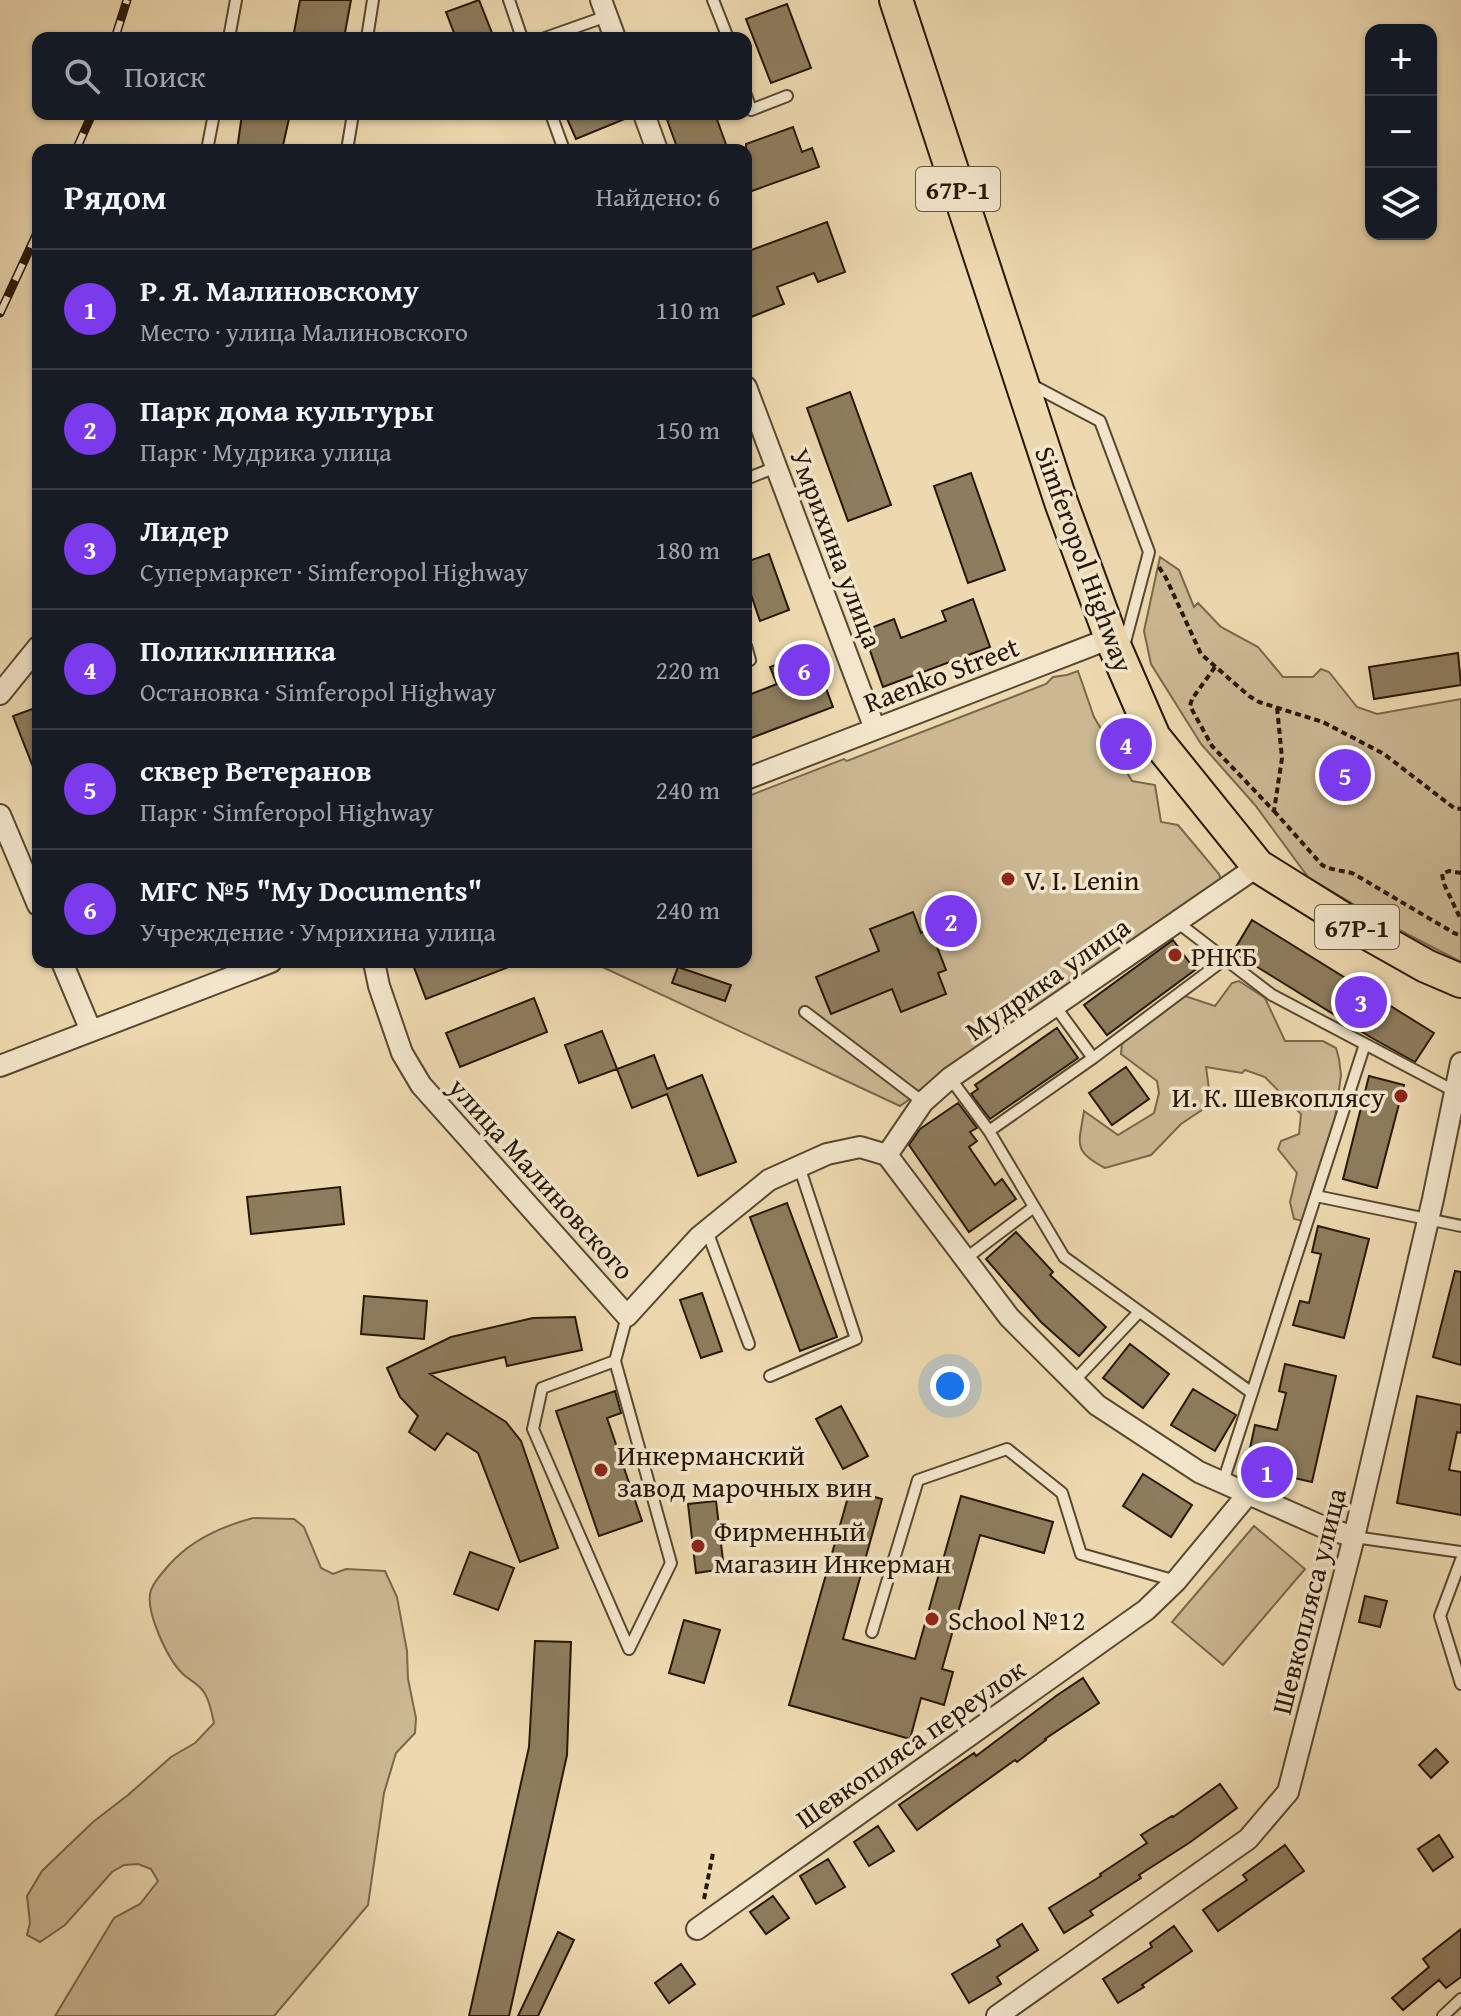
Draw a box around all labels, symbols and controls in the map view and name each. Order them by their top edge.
map controls [1365,24,1437,240]
button: + [1365,24,1437,96]
search box [32,32,752,120]
icon: search [60,54,104,98]
text: Поиск [124,54,206,98]
button: − [1365,96,1437,168]
road number: 67Р-1 [916,167,1000,211]
button: layers [1365,168,1437,240]
text: Рядом [64,172,167,221]
text: Найдено: 6 [596,177,720,216]
text: Р. Я. Малиновскому [140,268,419,312]
text: 1 [83,290,97,329]
text: 110 m [655,290,720,329]
text: Место · улица Малиновского [140,312,468,351]
text: Парк дома культуры [140,388,434,432]
text: 2 [83,410,97,449]
text: 150 m [655,410,720,449]
text: Парк · Мудрика улица [140,432,392,471]
street label: Simferopol Highway [1025,440,1145,678]
street label: Умрихина улица [780,442,894,654]
text: Лидер [140,508,229,552]
text: 3 [83,530,97,569]
text: 180 m [655,530,720,569]
text: Супермаркет · Simferopol Highway [140,552,528,591]
street label: Raenko Street [857,626,1025,722]
text: Поликлиника [140,628,336,672]
pin: 6 [778,640,830,700]
text: 4 [83,650,97,689]
text: 220 m [655,650,720,689]
text: Остановка · Simferopol Highway [140,672,496,711]
pin: 4 [1100,714,1152,774]
pin: 5 [1319,745,1371,805]
text: сквер Ветеранов [140,748,372,792]
text: 5 [83,770,97,809]
text: 240 m [655,770,720,809]
text: Парк · Simferopol Highway [140,792,434,831]
place label: V. I. Lenin [1024,859,1140,900]
text: MFC №5 "My Documents" [140,868,482,912]
marker: V. I. Lenin [999,870,1017,888]
text: 6 [83,890,97,929]
text: 240 m [655,890,720,929]
pin: 2 [925,891,977,951]
street label: Мудрика улица [956,905,1138,1050]
road number: 67Р-1 [1315,905,1399,949]
text: Учреждение · Умрихина улица [140,912,496,951]
place label: РНКБ [1191,935,1258,976]
marker: РНКБ [1166,946,1184,964]
pin: 3 [1335,972,1387,1032]
street label: улица Малиновского [439,1067,644,1289]
place label: И. К. Шевкоплясу [1172,1076,1385,1117]
marker: И. К. Шевкоплясу [1392,1087,1410,1105]
your location [930,1366,970,1406]
place label: Инкерманский завод марочных вин [617,1434,872,1507]
pin: 1 [1241,1442,1293,1502]
marker: Инкерманский завод марочных вин [592,1461,610,1479]
street label: Шевкопляса улица [1260,1483,1356,1719]
place label: Фирменный магазин Инкерман [714,1510,951,1583]
marker: Фирменный магазин Инкерман [689,1537,707,1555]
place label: School №12 [948,1599,1085,1640]
marker: School №12 [923,1610,941,1628]
street label: Шевкопляса переулок [787,1648,1034,1838]

